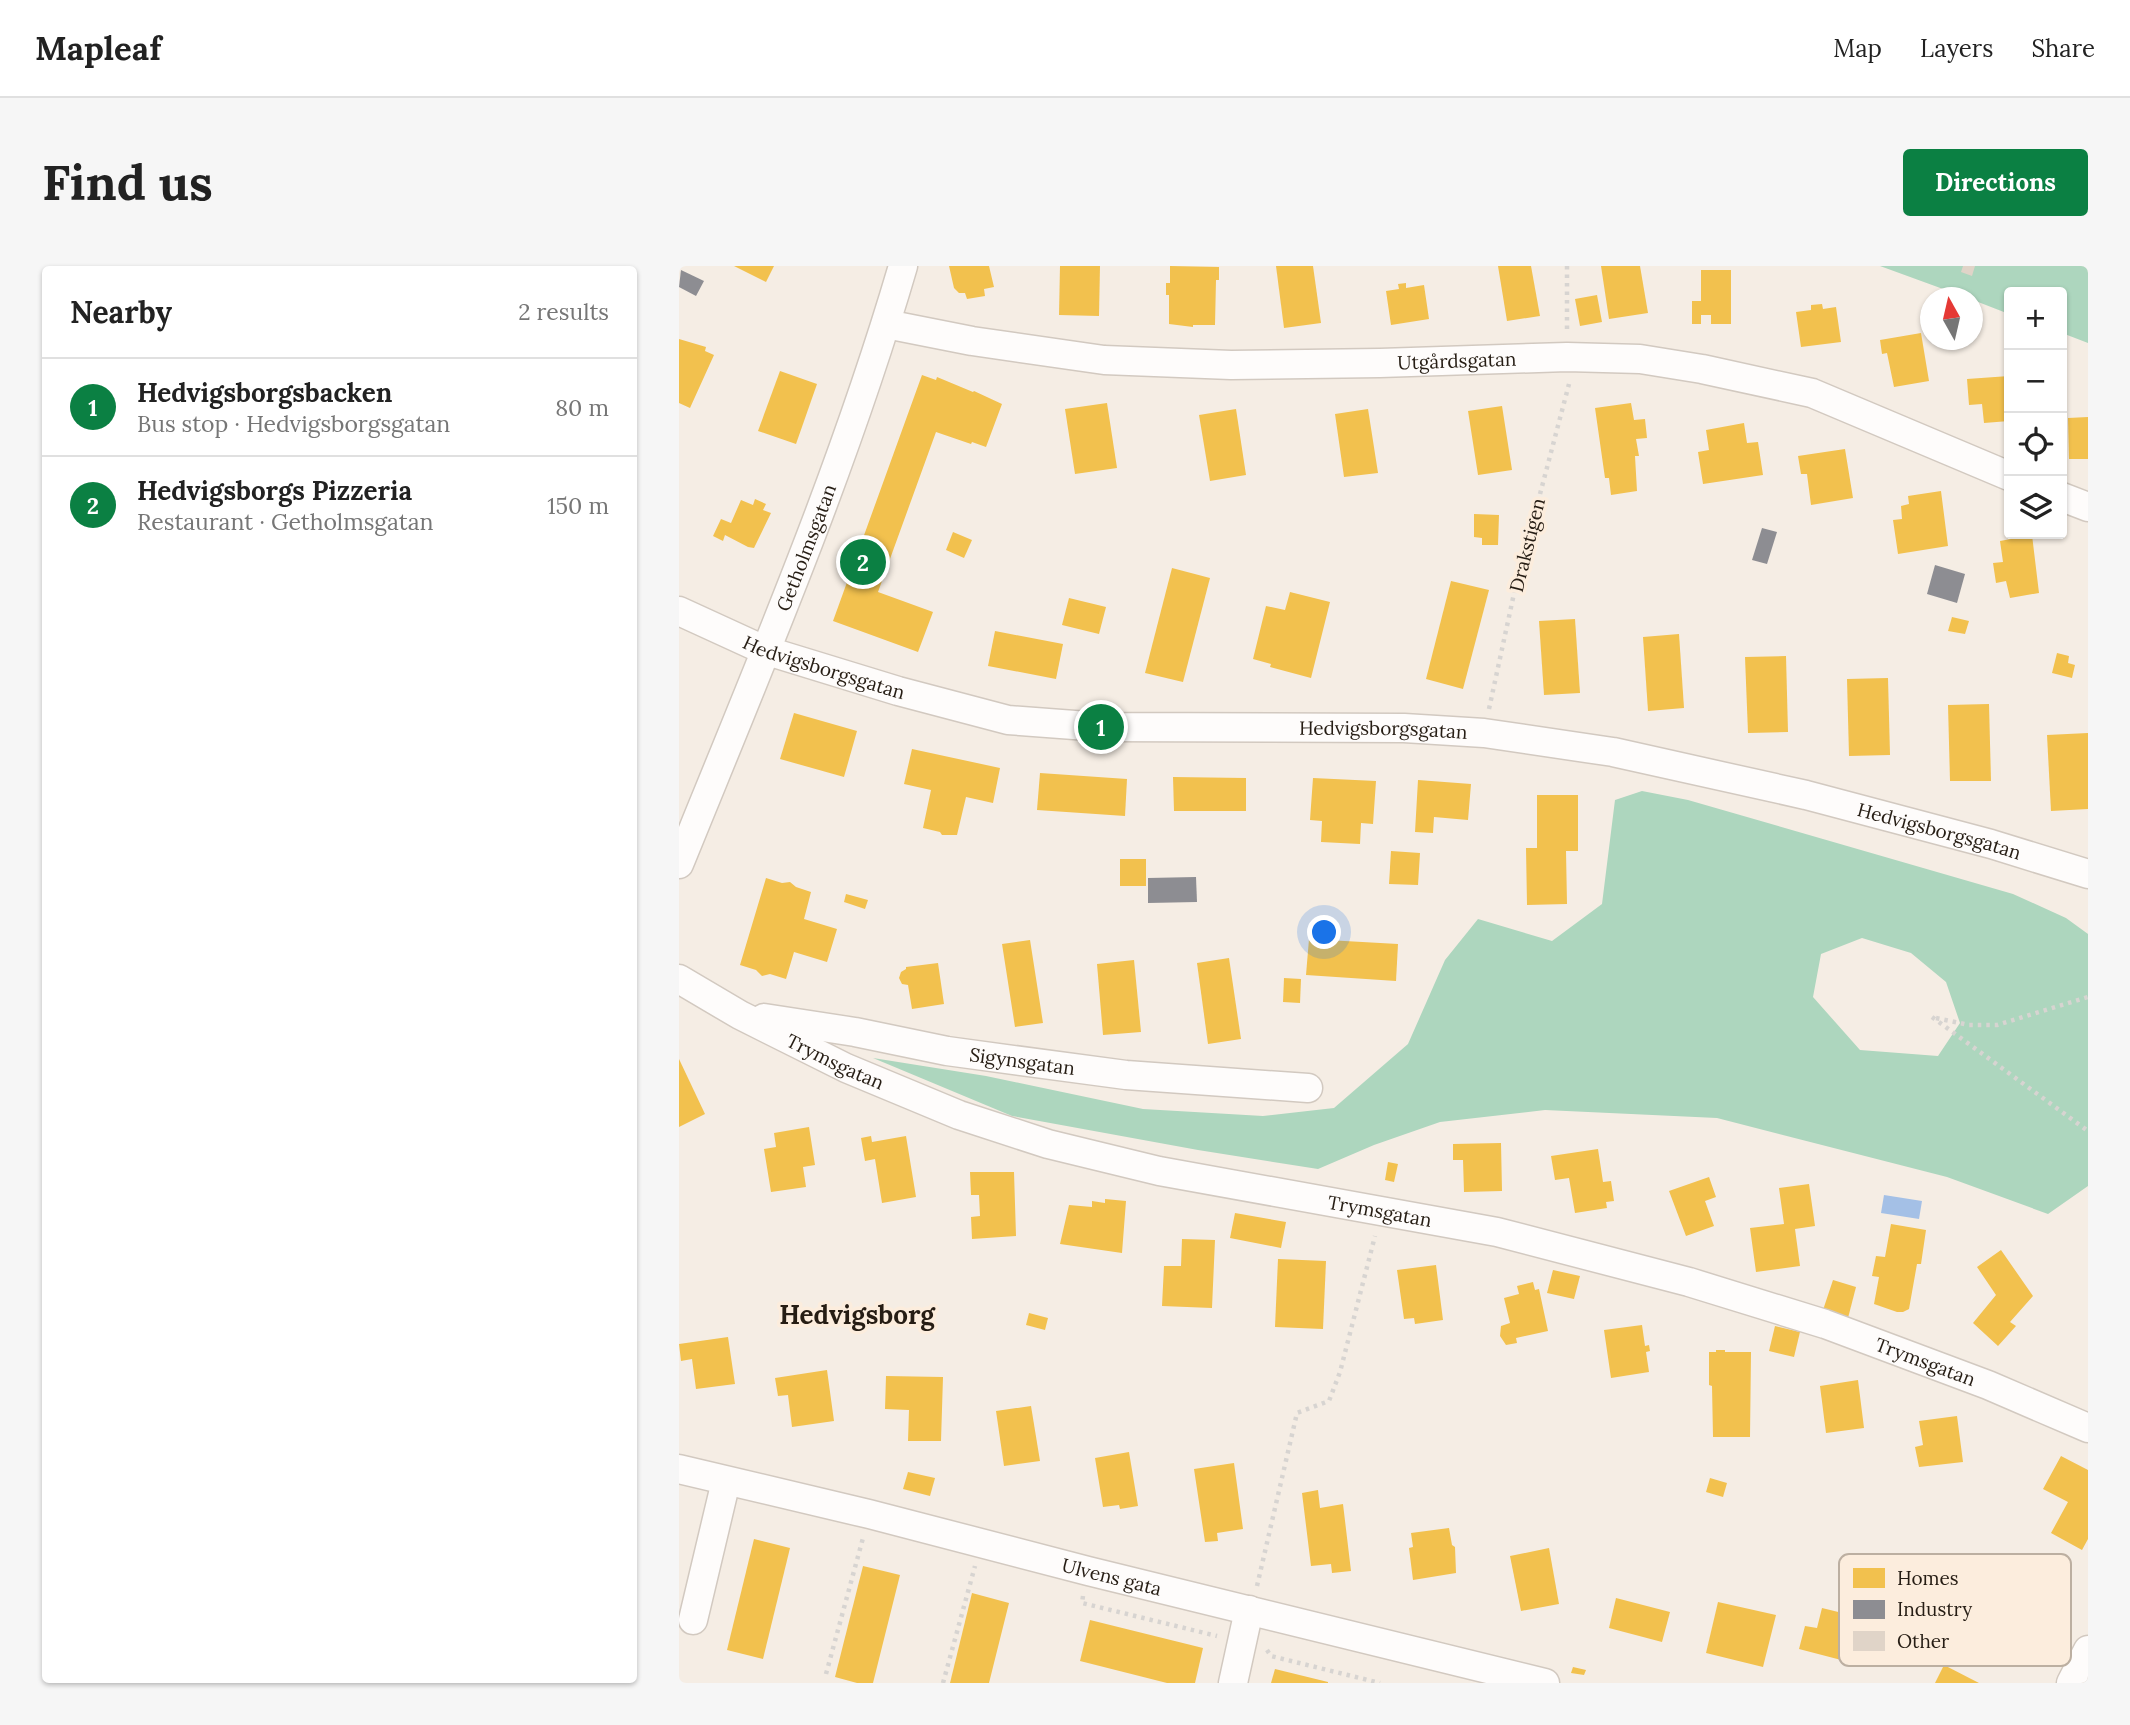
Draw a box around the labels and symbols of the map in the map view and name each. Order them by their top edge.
north arrow [1920,287,1983,350]
street label: Utgårdsgatan [1397,347,1517,374]
street label: Getholmsgatan [771,481,841,615]
street label: Drakstigen [1504,496,1550,594]
pin: 2 [840,536,886,588]
street label: Hedvigsborgsgatan [739,630,908,704]
pin: 1 [1078,701,1124,753]
street label: Hedvigsborgsgatan [1299,716,1468,744]
street label: Hedvigsborgsgatan [1855,797,2024,865]
your location [1307,915,1341,949]
street label: Trymsgatan [783,1028,888,1095]
street label: Sigynsgatan [968,1042,1077,1080]
street label: Trymsgatan [1326,1190,1434,1232]
district label: Hedvigsborg [779,1298,936,1331]
street label: Trymsgatan [1872,1332,1979,1391]
street label: Ulvens gata [1059,1553,1164,1601]
legend [1839,1554,2071,1666]
text: Homes [1897,1566,1959,1590]
text: Industry [1897,1597,1972,1621]
text: Other [1897,1629,1950,1653]

